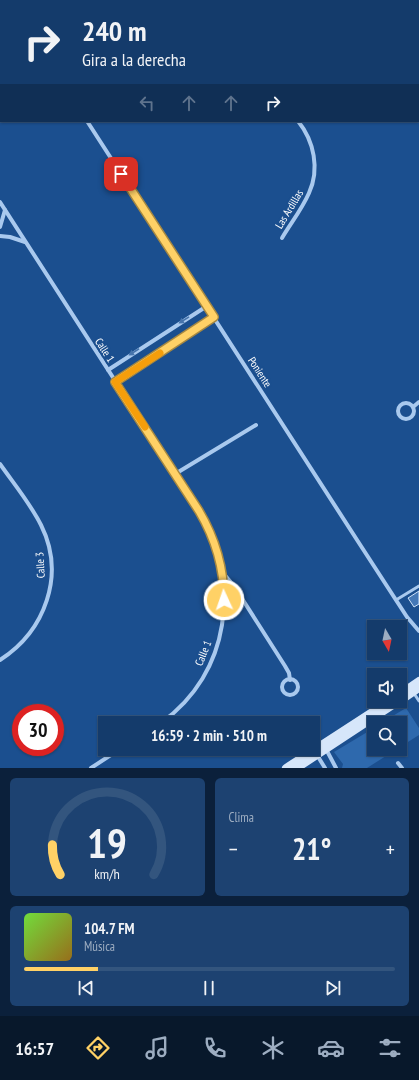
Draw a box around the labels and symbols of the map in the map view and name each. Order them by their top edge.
pin [104,157,138,191]
street label: Las Ardillas [272,187,306,231]
one-way arrow [178,317,190,324]
street label: Calle 1 [92,335,118,365]
one-way arrow [129,348,139,356]
street label: Poniente [245,354,275,390]
street label: Calle 3 [32,551,48,578]
position arrow [203,579,245,621]
north arrow [367,620,407,660]
street label: Calle 1 [192,638,214,668]
speed limit sign: 30 [12,704,64,756]

